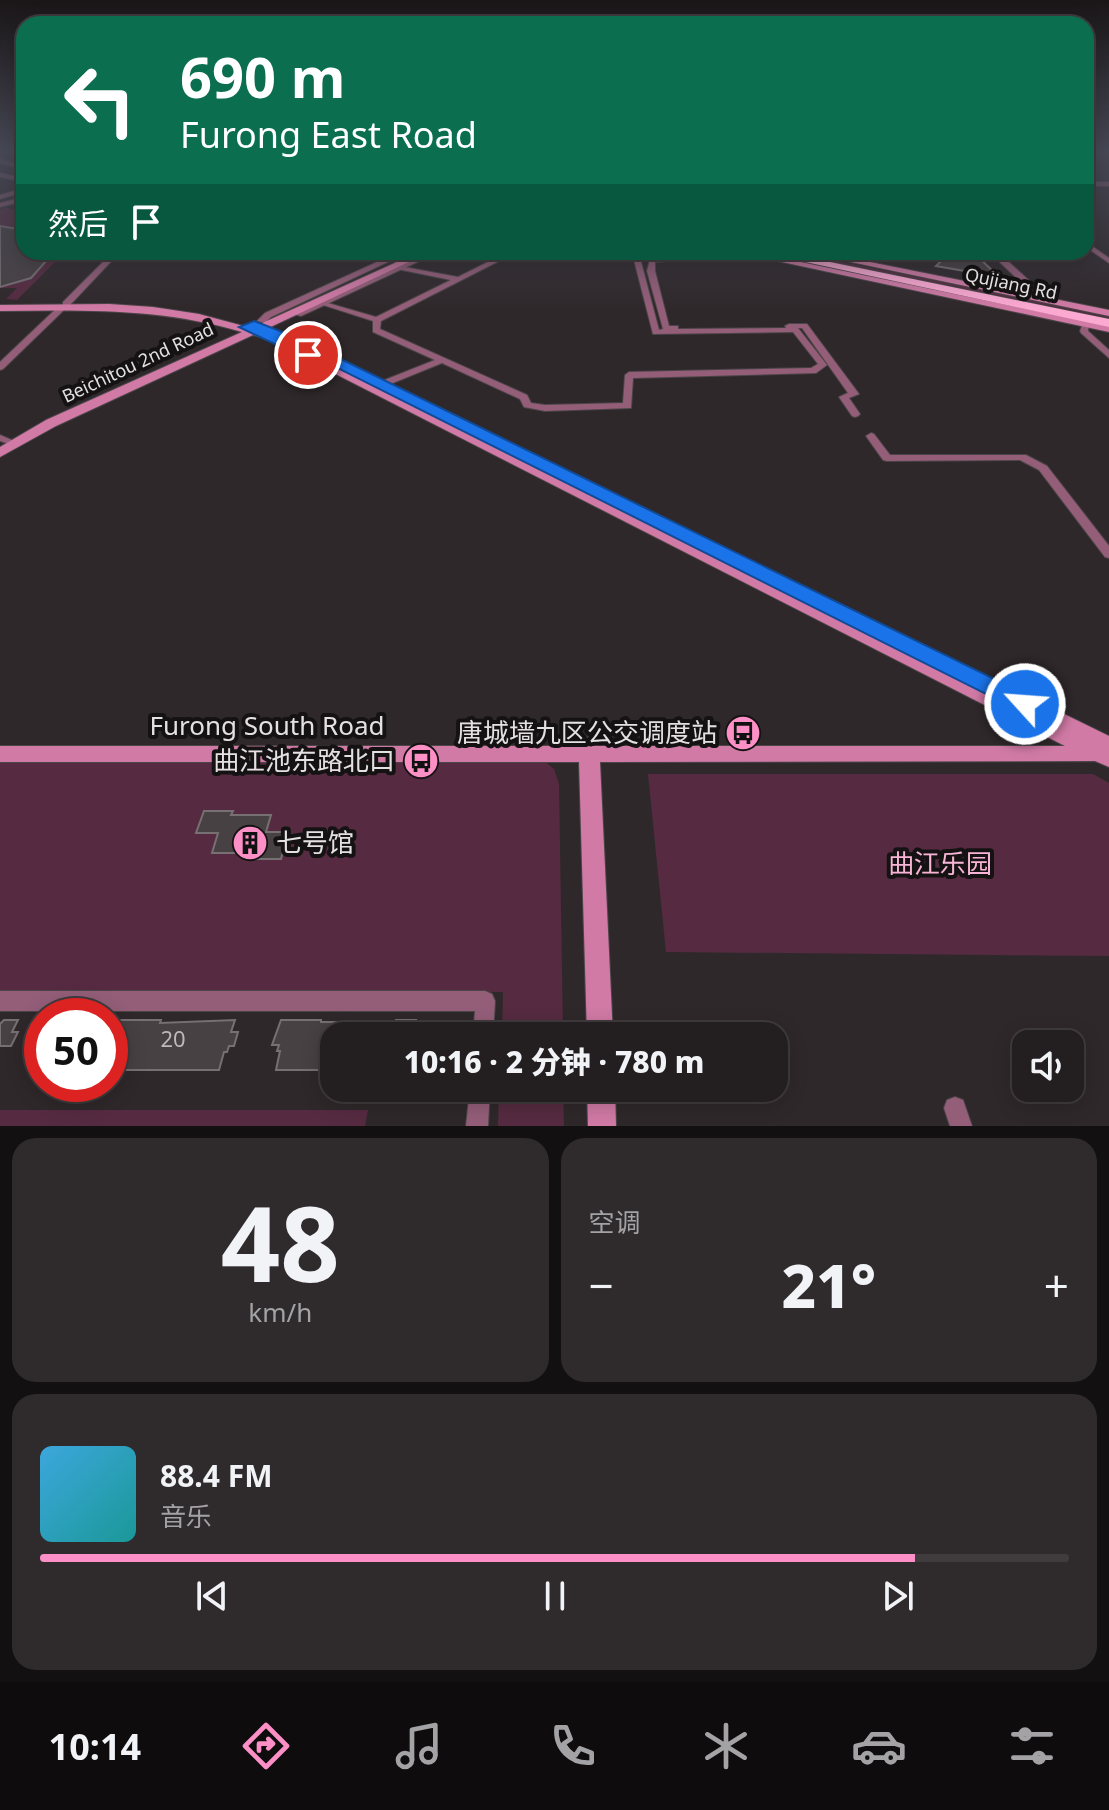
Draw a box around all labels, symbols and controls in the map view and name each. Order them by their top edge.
text: 690 m [180,38,345,114]
icon: left [48,48,152,152]
text: Furong East Road [180,110,477,159]
icon: arrive [124,200,168,244]
text: 然后 [48,203,108,244]
street label: Qujiang Rd [963,262,1060,305]
street label: Beichitou 2nd Road [58,316,217,408]
pin [274,321,342,389]
icon: arrive [286,333,330,377]
position arrow [983,662,1067,746]
street label: Furong South Road [149,707,385,743]
place label: 唐城墙九区公交调度站 [457,714,717,750]
bus stop icon: 唐城墙九区公交调度站 [724,714,762,752]
place label: 曲江池东路北口 [213,742,395,778]
bus stop icon: 曲江池东路北口 [402,742,440,780]
building icon: 七号馆 [231,824,269,862]
place label: 七号馆 [276,824,354,860]
park label: 曲江乐园 [888,845,992,881]
speed limit sign: 50 [24,998,128,1102]
house number: 20 [160,1023,186,1053]
map controls [1012,1030,1084,1102]
button: sound [1012,1030,1084,1102]
text: 10:16 · 2 分钟 · 780 m [404,1041,704,1082]
text: 48 [221,1171,340,1312]
text: 空调 [589,1204,641,1240]
text: 21° [781,1244,876,1326]
text: − [589,1255,614,1315]
text: + [1044,1255,1069,1315]
text: km/h [248,1294,312,1330]
text: 88.4 FM [160,1455,272,1496]
text: 音乐 [160,1498,212,1534]
icon: previous [190,1574,234,1618]
icon: pause [533,1574,577,1618]
icon: next [876,1574,920,1618]
icon: directions [238,1718,294,1774]
icon: music [391,1718,447,1774]
icon: phone [545,1718,601,1774]
icon: climate [698,1718,754,1774]
icon: car [851,1718,907,1774]
icon: filters [1004,1718,1060,1774]
text: 10:14 [49,1722,141,1771]

